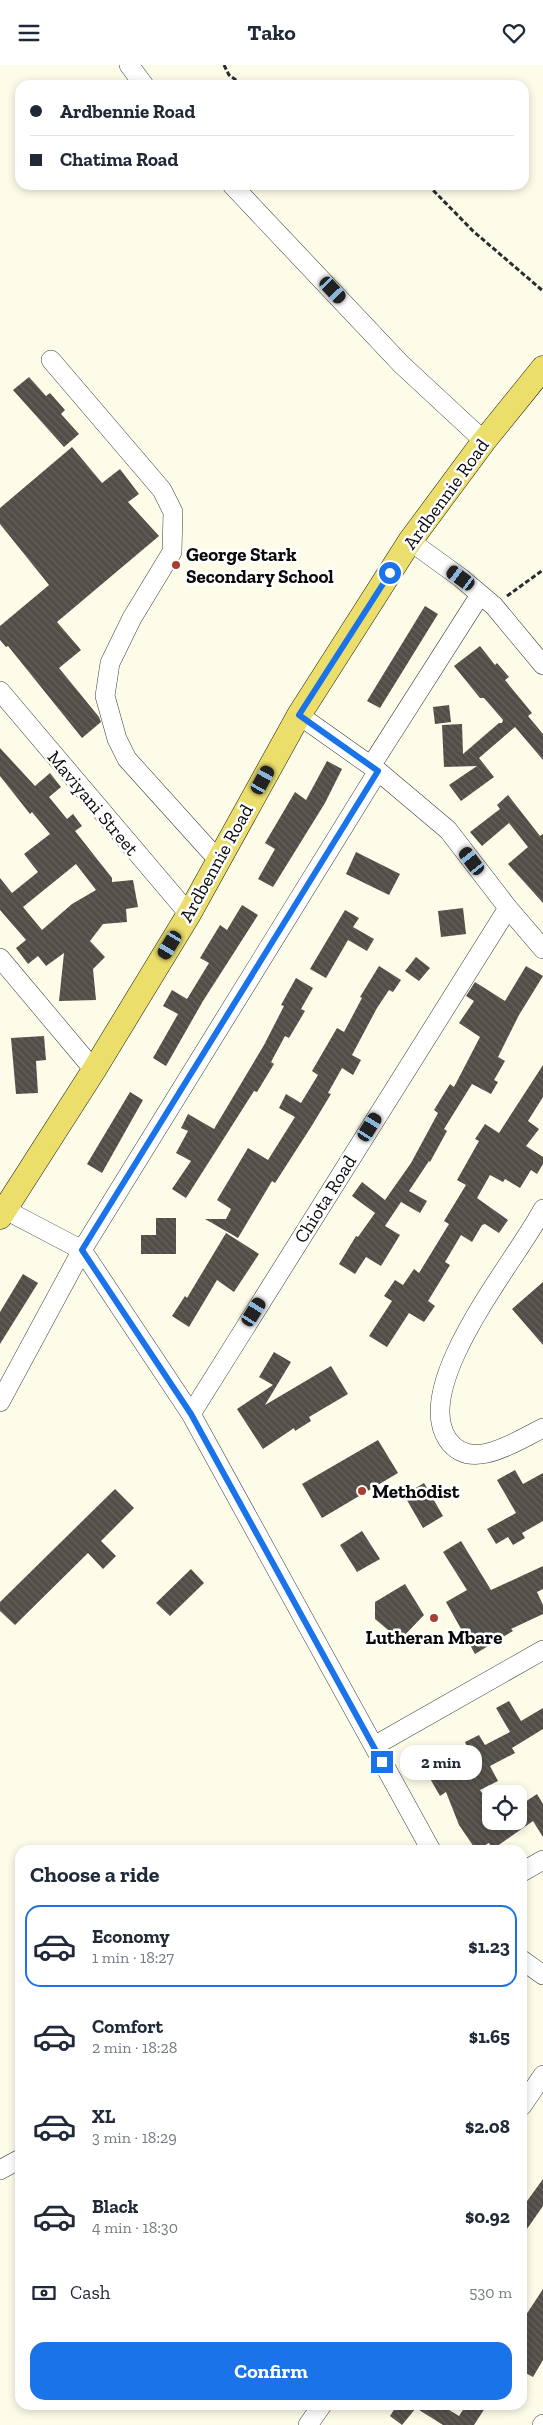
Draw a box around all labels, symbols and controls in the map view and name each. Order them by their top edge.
icon: menu [15,19,43,47]
text: Tako [247,19,296,46]
icon: heart [500,19,528,47]
text: Ardbennie Road [60,100,195,123]
text: Chatima Road [60,148,178,171]
car [317,274,348,306]
street label: Ardbennie Road [398,434,494,554]
place label: George Stark Secondary School [186,543,334,588]
marker: George Stark Secondary School [170,559,182,571]
route start [379,562,401,584]
car [444,563,477,593]
street label: Maviyani Street [43,746,143,860]
car [249,763,276,797]
street label: Ardbennie Road [174,800,258,926]
car [456,845,487,877]
car [155,928,184,962]
car [355,1110,384,1144]
street label: Chiota Road [289,1150,361,1247]
car [239,1295,268,1329]
place label: Methodist [372,1480,460,1503]
marker: Methodist [356,1485,368,1497]
marker: Lutheran Mbare [428,1612,440,1624]
place label: Lutheran Mbare [366,1626,502,1649]
callout: 2 min [400,1745,482,1779]
route end [371,1751,393,1773]
text: 2 min [421,1753,461,1772]
map controls [482,1785,527,1830]
button: locate [482,1785,527,1830]
text: Choose a ride [30,1861,160,1888]
icon: car [32,1924,77,1969]
text: Economy [92,1925,170,1948]
text: $1.23 [468,1935,510,1958]
text: 1 min · 18:27 [92,1948,174,1967]
icon: car [32,2014,77,2059]
text: Comfort [92,2015,163,2038]
text: $1.65 [469,2025,510,2048]
text: 2 min · 18:28 [92,2038,177,2057]
icon: car [32,2104,77,2149]
text: XL [92,2105,115,2128]
text: $2.08 [465,2115,510,2138]
text: 3 min · 18:29 [92,2128,177,2147]
icon: car [32,2194,77,2239]
text: Black [92,2195,138,2218]
text: $0.92 [465,2205,510,2228]
text: 4 min · 18:30 [92,2218,178,2237]
icon: cash [30,2279,58,2307]
text: Cash [70,2281,110,2304]
text: 530 m [469,2283,512,2302]
button: Confirm [30,2342,512,2400]

